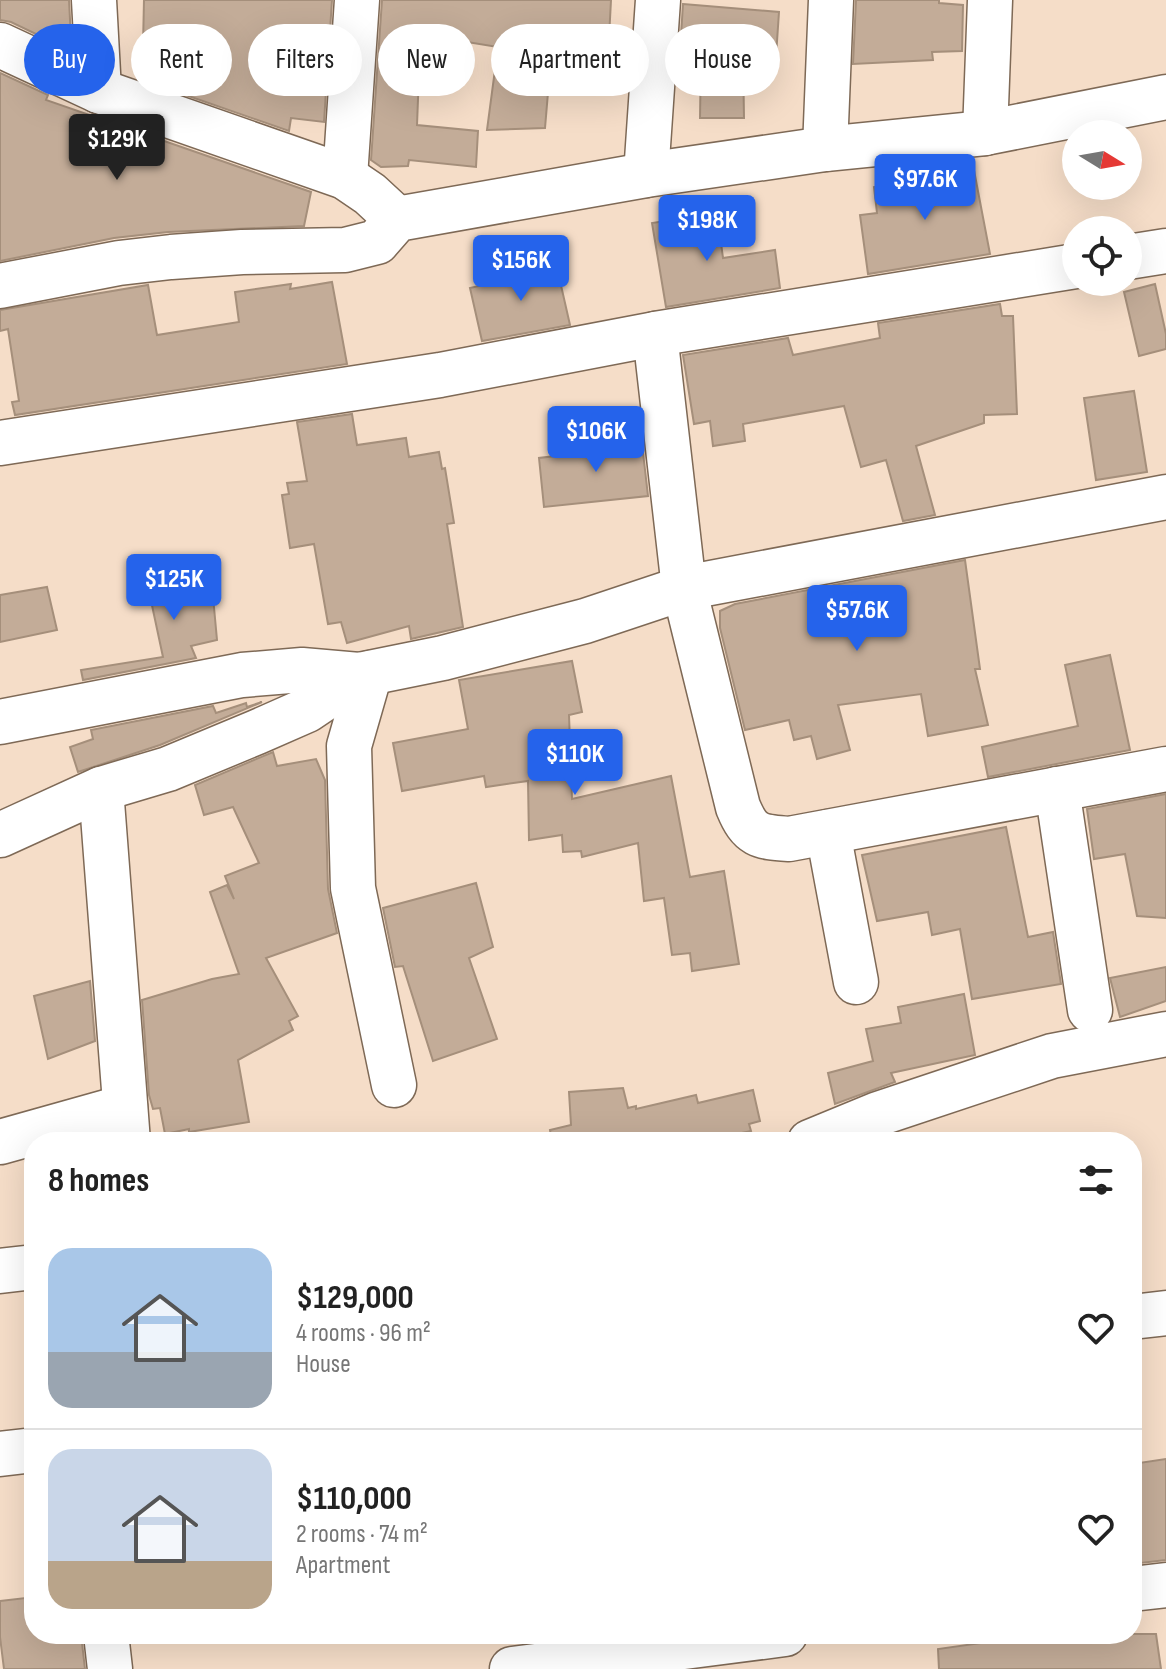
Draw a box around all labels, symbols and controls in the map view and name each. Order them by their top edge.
chip: Buy [24,24,115,96]
chip: Rent [131,24,232,96]
chip: Filters [248,24,362,96]
chip: New [378,24,475,96]
chip: Apartment [491,24,649,96]
chip: House [665,24,780,96]
pin: $129K [61,114,173,182]
north arrow [1062,120,1142,200]
map controls [1062,120,1142,296]
text: $129K [87,124,147,155]
pin: $97.6K [860,154,990,222]
text: $97.6K [893,164,957,195]
pin: $198K [651,195,763,263]
text: $198K [677,205,737,236]
button: locate [1062,216,1142,296]
pin: $156K [465,235,577,303]
text: $156K [491,245,551,276]
pin: $106K [540,406,652,474]
text: $106K [566,416,626,447]
pin: $125K [118,554,230,622]
text: $125K [144,564,204,595]
pin: $57.6K [792,585,922,653]
text: $57.6K [825,595,889,626]
pin: $110K [519,729,631,797]
text: $110K [546,739,604,770]
icon: filters [1074,1158,1118,1202]
text: 8 homes [48,1160,149,1201]
text: $129,000 [296,1277,414,1318]
icon: home [112,1280,208,1376]
icon: heart [1074,1306,1118,1350]
text: 4 rooms · 96 m² [296,1318,431,1349]
text: House [296,1349,351,1380]
text: $110,000 [296,1478,412,1519]
icon: home [112,1481,208,1577]
icon: heart [1074,1507,1118,1551]
text: 2 rooms · 74 m² [296,1519,428,1550]
text: Apartment [296,1550,390,1581]

